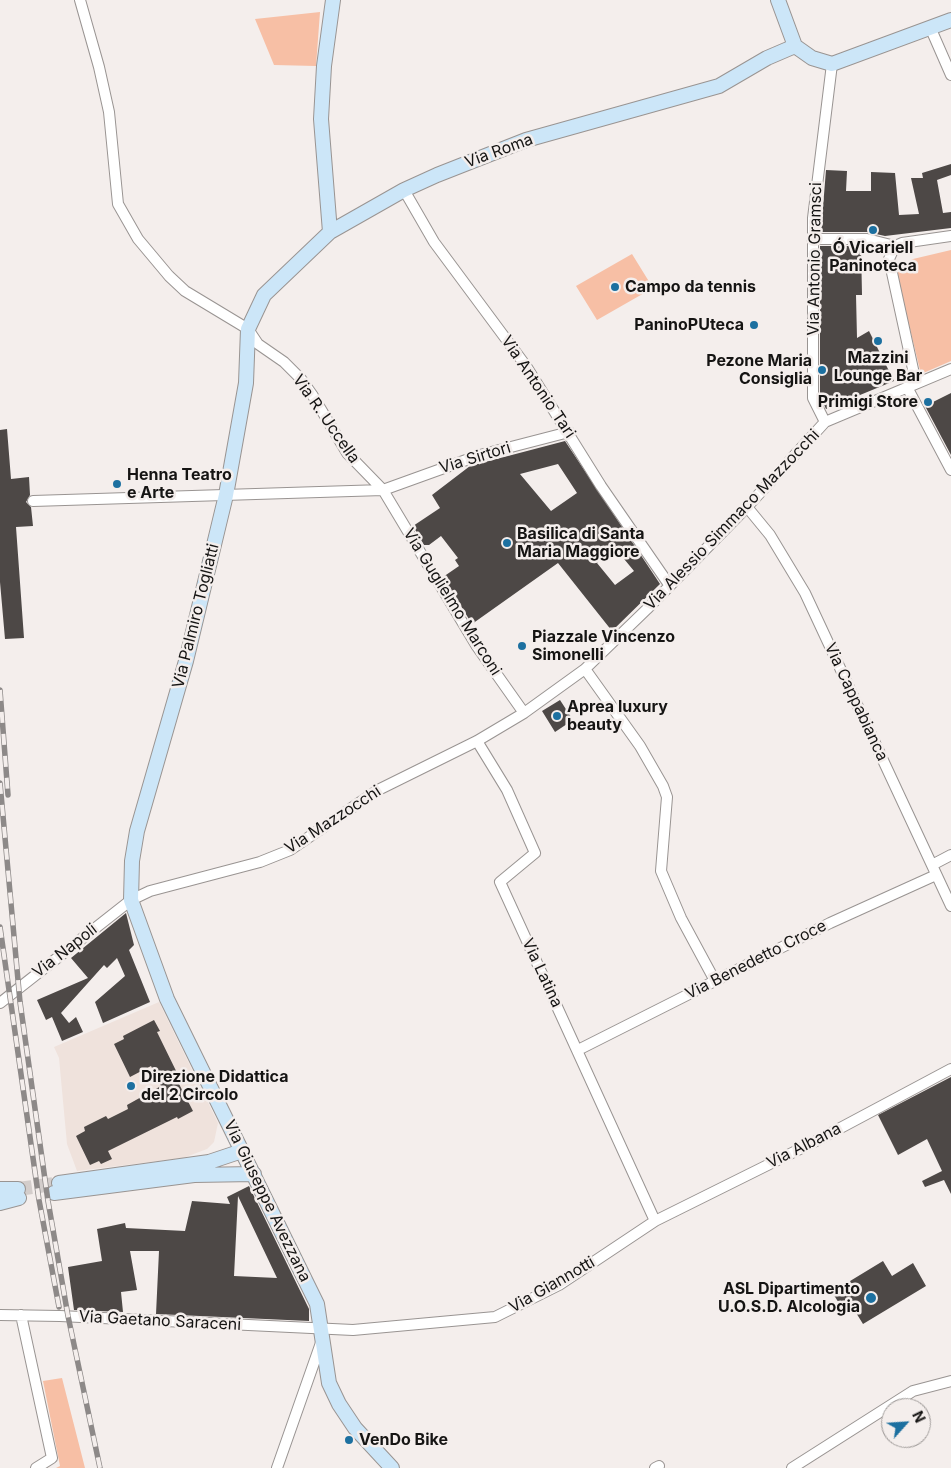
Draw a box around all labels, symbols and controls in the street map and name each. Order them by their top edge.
street label: Via Roma [462,130,536,172]
street label: Via Antonio Gramsci [804,182,826,336]
marker: Ó Vicariell Paninoteca [867,224,879,236]
place label: Ó Vicariell Paninoteca [829,238,917,276]
place label: Campo da tennis [625,277,756,297]
marker: Campo da tennis [609,281,621,293]
place label: PaninoPUteca [634,315,744,335]
marker: PaninoPUteca [748,319,760,331]
street label: Via Antonio Tari [497,332,579,442]
marker: Mazzini Lounge Bar [872,335,884,347]
place label: Mazzini Lounge Bar [834,348,922,386]
place label: Pezone Maria Consiglia [706,351,812,389]
marker: Pezone Maria Consiglia [816,364,828,376]
street label: Via R. Uccella [288,371,364,467]
place label: Primigi Store [818,392,918,412]
marker: Primigi Store [922,396,934,408]
street label: Via Alessio Simmaco Mazzocchi [640,426,824,614]
street label: Via Sirtori [437,438,513,478]
place label: Henna Teatro e Arte [127,465,232,503]
marker: Henna Teatro e Arte [111,478,123,490]
place label: Basilica di Santa Maria Maggiore [517,524,645,562]
street label: Via Guglielmo Marconi [399,525,505,679]
marker: Basilica di Santa Maria Maggiore [501,537,513,549]
street label: Via Palmiro Togliatti [169,542,223,690]
place label: Piazzale Vincenzo Simonelli [532,627,675,665]
marker: Piazzale Vincenzo Simonelli [516,640,528,652]
street label: Via Cappabianca [820,640,892,764]
place label: Aprea luxury beauty [567,697,668,735]
marker: Aprea luxury beauty [551,710,563,722]
street label: Via Mazzocchi [281,782,385,858]
street label: Via Benedetto Croce [682,916,830,1004]
street label: Via Napoli [29,920,101,982]
street label: Via Latina [518,935,566,1011]
place label: Direzione Didattica del 2 Circolo [141,1067,288,1105]
marker: Direzione Didattica del 2 Circolo [125,1080,137,1092]
street label: Via Giuseppe Avezzana [219,1117,315,1285]
street label: Via Albana [764,1119,844,1173]
street label: Via Giannotti [506,1253,598,1317]
place label: ASL Dipartimento U.O.S.D. Alcologia [718,1279,860,1317]
marker: ASL Dipartimento U.O.S.D. Alcologia [864,1291,878,1305]
street label: Via Gaetano Saraceni [78,1307,242,1335]
north arrow [881,1398,931,1448]
text: N [909,1408,929,1425]
place label: VenDo Bike [359,1430,448,1450]
marker: VenDo Bike [343,1434,355,1446]

